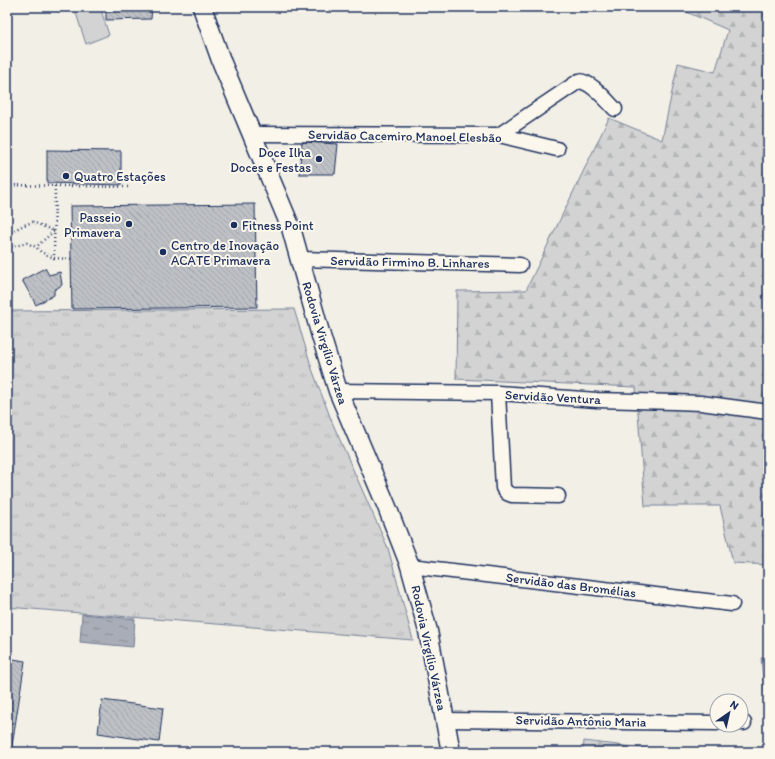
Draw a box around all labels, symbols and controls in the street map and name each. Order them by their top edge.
street label: Servidão Cacemiro Manoel Elesbão [308,127,502,145]
place label: Doce Ilha Doces e Festas [230,145,311,175]
marker: Doce Ilha Doces e Festas [314,154,324,164]
place label: Quatro Estações [74,169,166,184]
marker: Quatro Estações [61,171,71,181]
place label: Passeio Primavera [64,210,121,240]
place label: Fitness Point [242,218,314,233]
marker: Passeio Primavera [124,219,134,229]
marker: Fitness Point [229,220,239,230]
place label: Centro de Inovação ACATE Primavera [171,238,280,268]
marker: Centro de Inovação ACATE Primavera [158,247,168,257]
street label: Servidão Firmino B. Linhares [330,253,490,271]
street label: Rodovia Virgílio Várzea [299,280,351,407]
street label: Servidão Ventura [505,387,602,407]
street label: Servidão das Bromélias [505,570,637,600]
street label: Rodovia Virgílio Várzea [408,584,450,712]
north arrow [709,693,749,733]
text: N [728,698,741,713]
street label: Servidão Antônio Maria [516,712,647,730]

